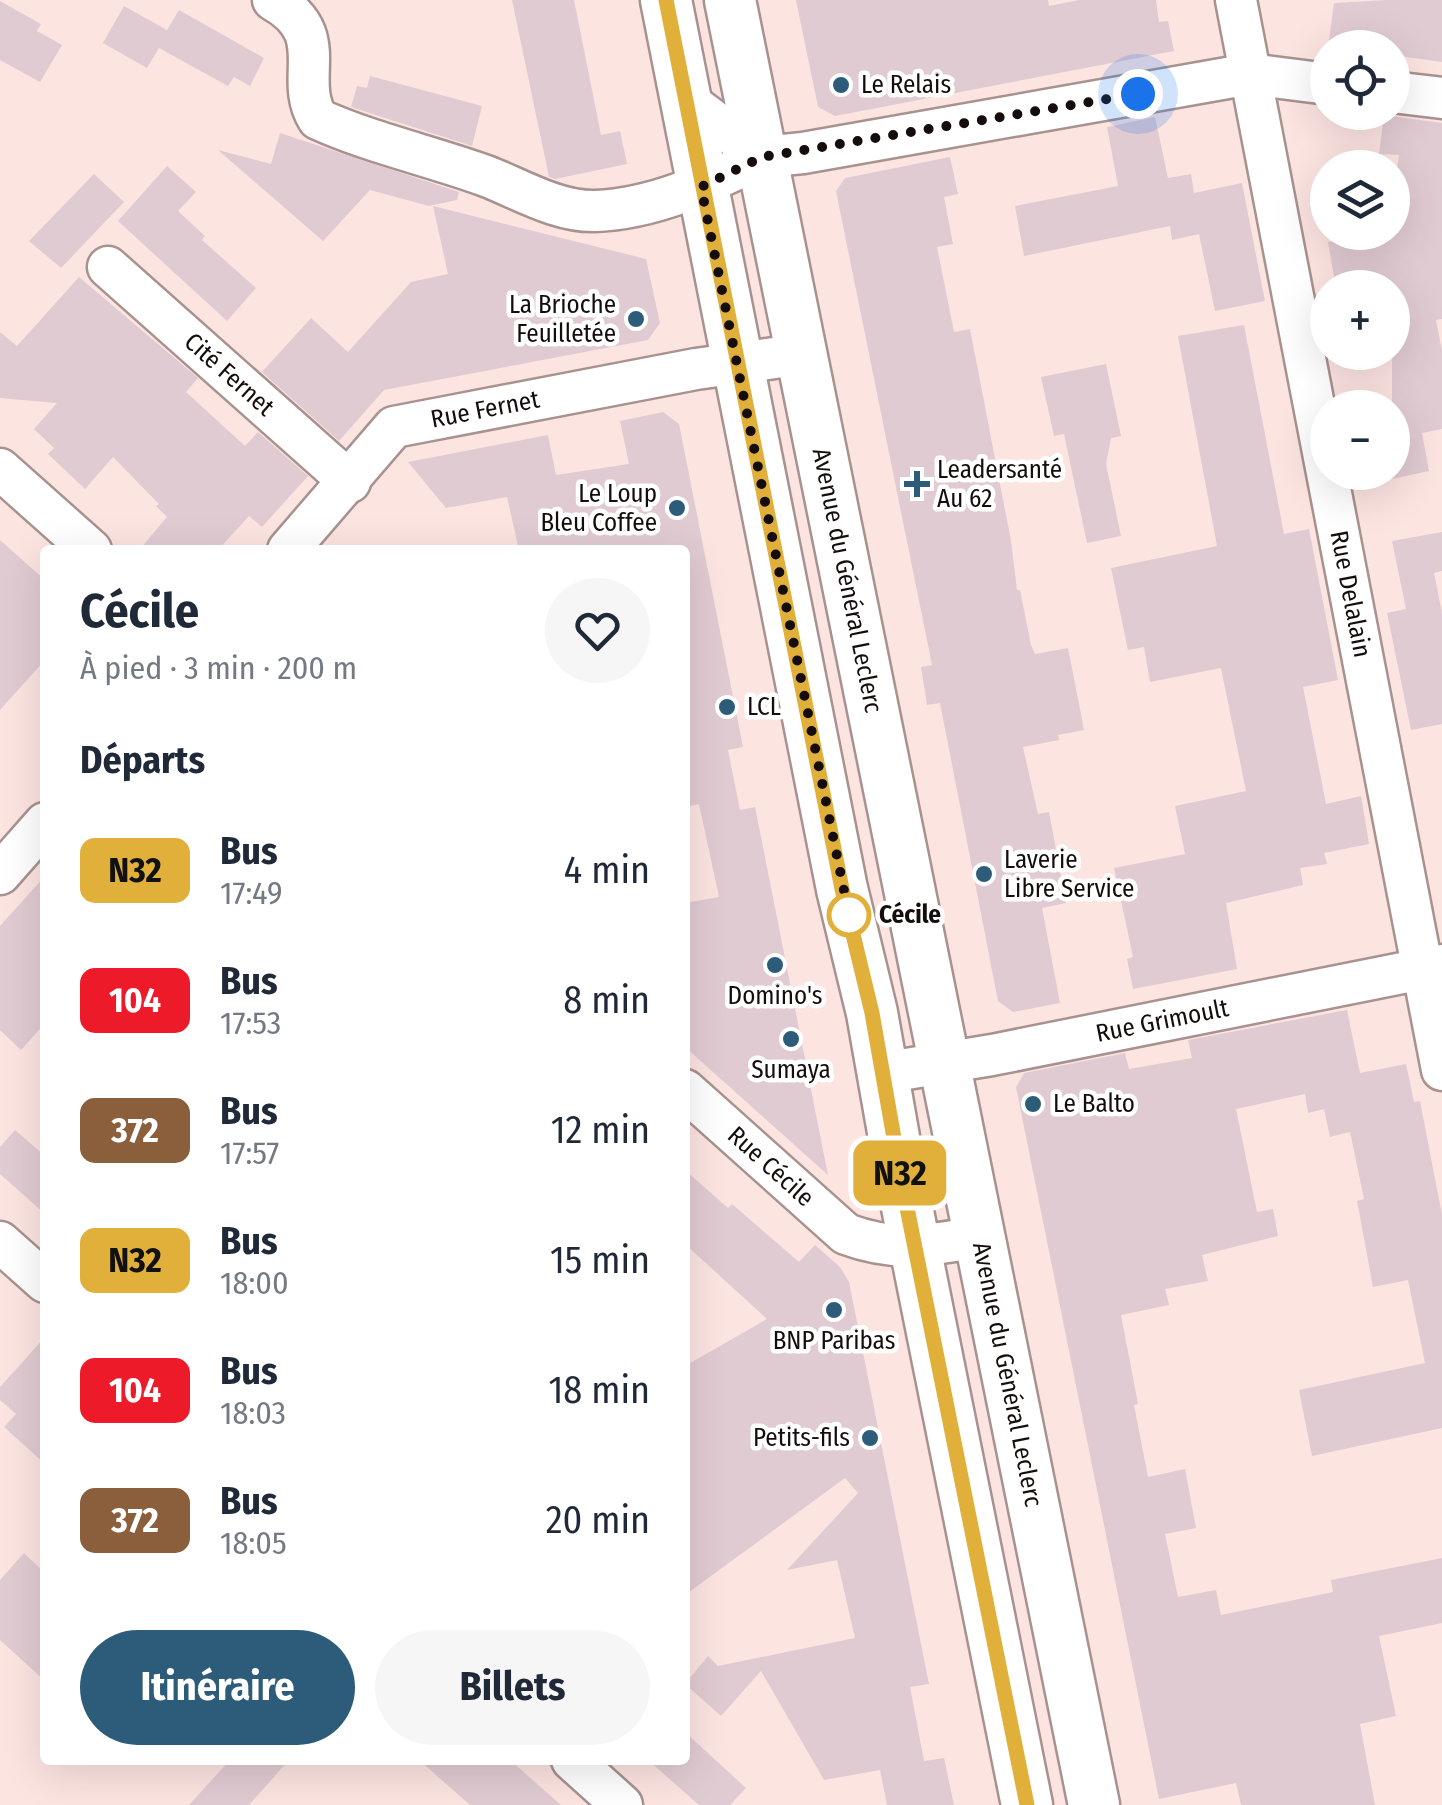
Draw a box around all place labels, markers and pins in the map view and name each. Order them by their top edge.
place label: Le Relais [861,70,951,100]
marker: Le Relais [830,74,852,96]
place label: La Brioche Feuilletée [509,290,616,349]
marker: La Brioche Feuilletée [625,308,647,330]
place label: Leadersanté Au 62 [937,455,1062,514]
marker: Leadersanté Au 62 [906,473,928,495]
place label: Le Loup Bleu Coffee [540,479,657,538]
marker: Le Loup Bleu Coffee [666,497,688,519]
place label: LCL [747,692,781,722]
marker: LCL [716,696,738,718]
place label: Laverie Libre Service [1004,845,1134,904]
marker: Laverie Libre Service [973,863,995,885]
marker: Cécile [828,894,870,936]
place label: Cécile [879,900,941,930]
marker: Domino's [764,954,786,976]
place label: Domino's [728,981,822,1011]
marker: Sumaya [780,1028,802,1050]
place label: Sumaya [751,1055,831,1085]
place label: Le Balto [1053,1089,1135,1119]
marker: Le Balto [1022,1093,1044,1115]
marker: BNP Paribas [823,1299,845,1321]
place label: BNP Paribas [773,1326,895,1356]
place label: Petits-fils [753,1423,850,1453]
marker: Petits-fils [859,1427,881,1449]

